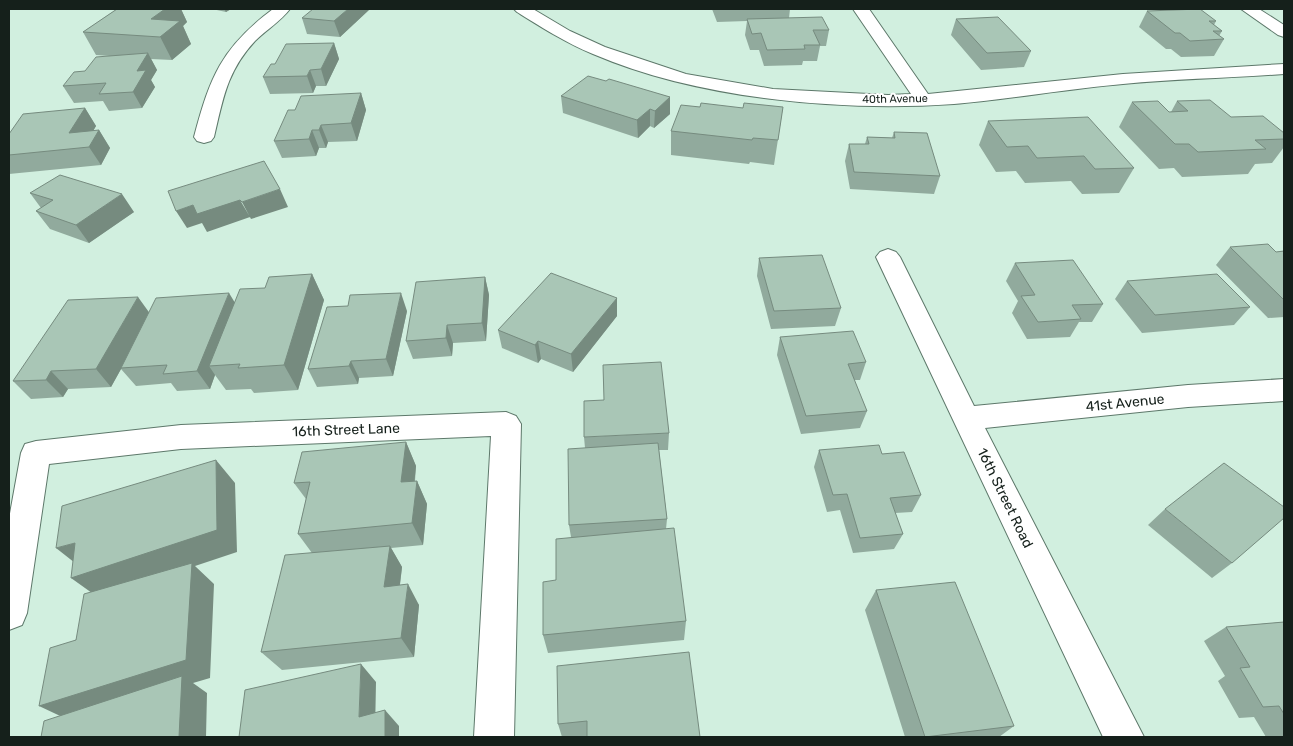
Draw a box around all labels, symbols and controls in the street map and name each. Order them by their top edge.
street label: 40th Avenue [862,92,928,106]
street label: 41st Avenue [1085,390,1165,416]
street label: 16th Street Lane [292,420,400,440]
street label: 16th Street Road [973,445,1037,551]

